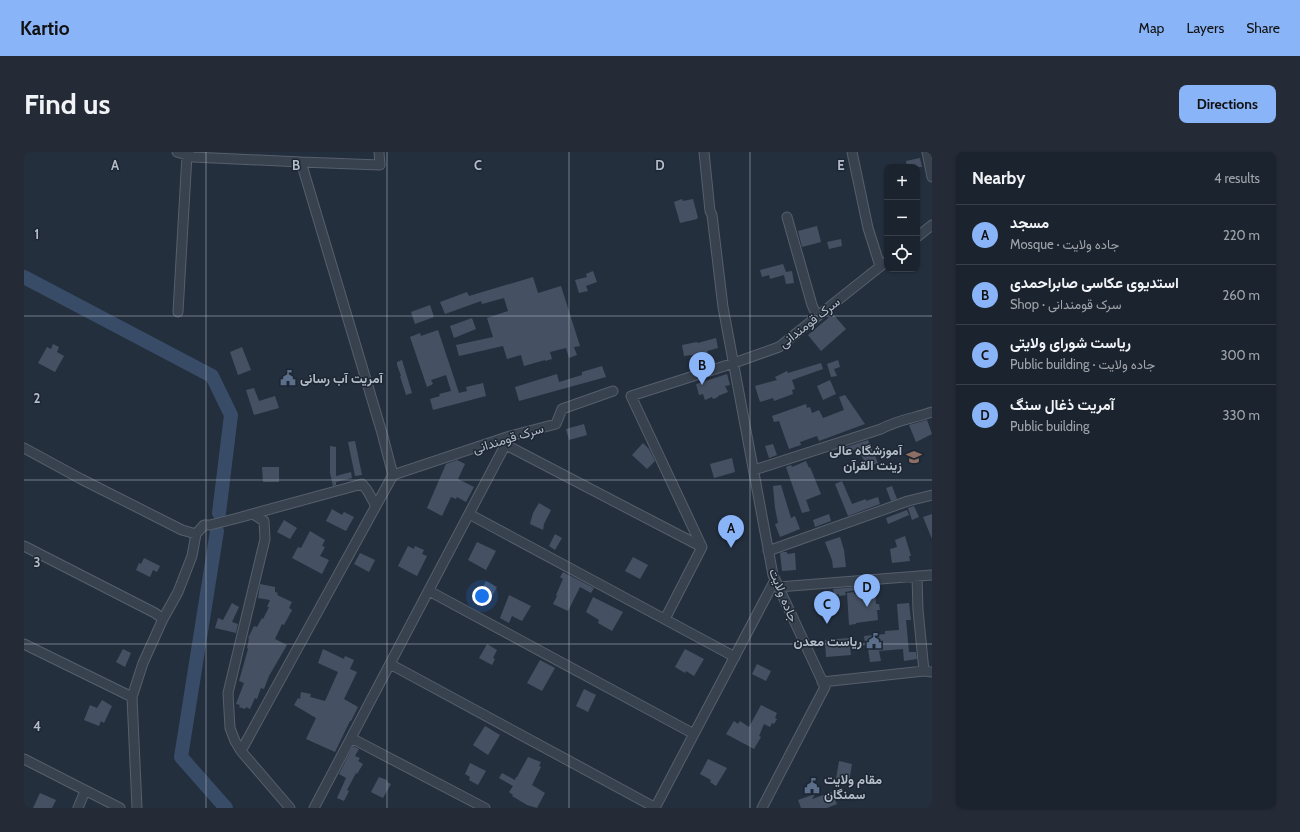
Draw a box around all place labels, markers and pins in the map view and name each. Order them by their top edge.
pin: B [689,352,715,385]
public building icon: آمریت آب رسانی [279,369,297,387]
place label: آمریت آب رسانی [300,370,384,387]
place label: آموزشگاه عالی زینت القرآن [829,442,904,474]
school or university icon: آموزشگاه عالی زینت القرآن [905,448,923,466]
pin: A [718,515,744,548]
pin: D [854,574,880,607]
pin: C [814,591,840,624]
public building icon: ریاست معدن [865,632,883,650]
place label: ریاست معدن [793,633,862,650]
place label: مقام ولایت سمنگان [824,771,882,802]
public building icon: مقام ولایت سمنگان [803,777,821,795]

